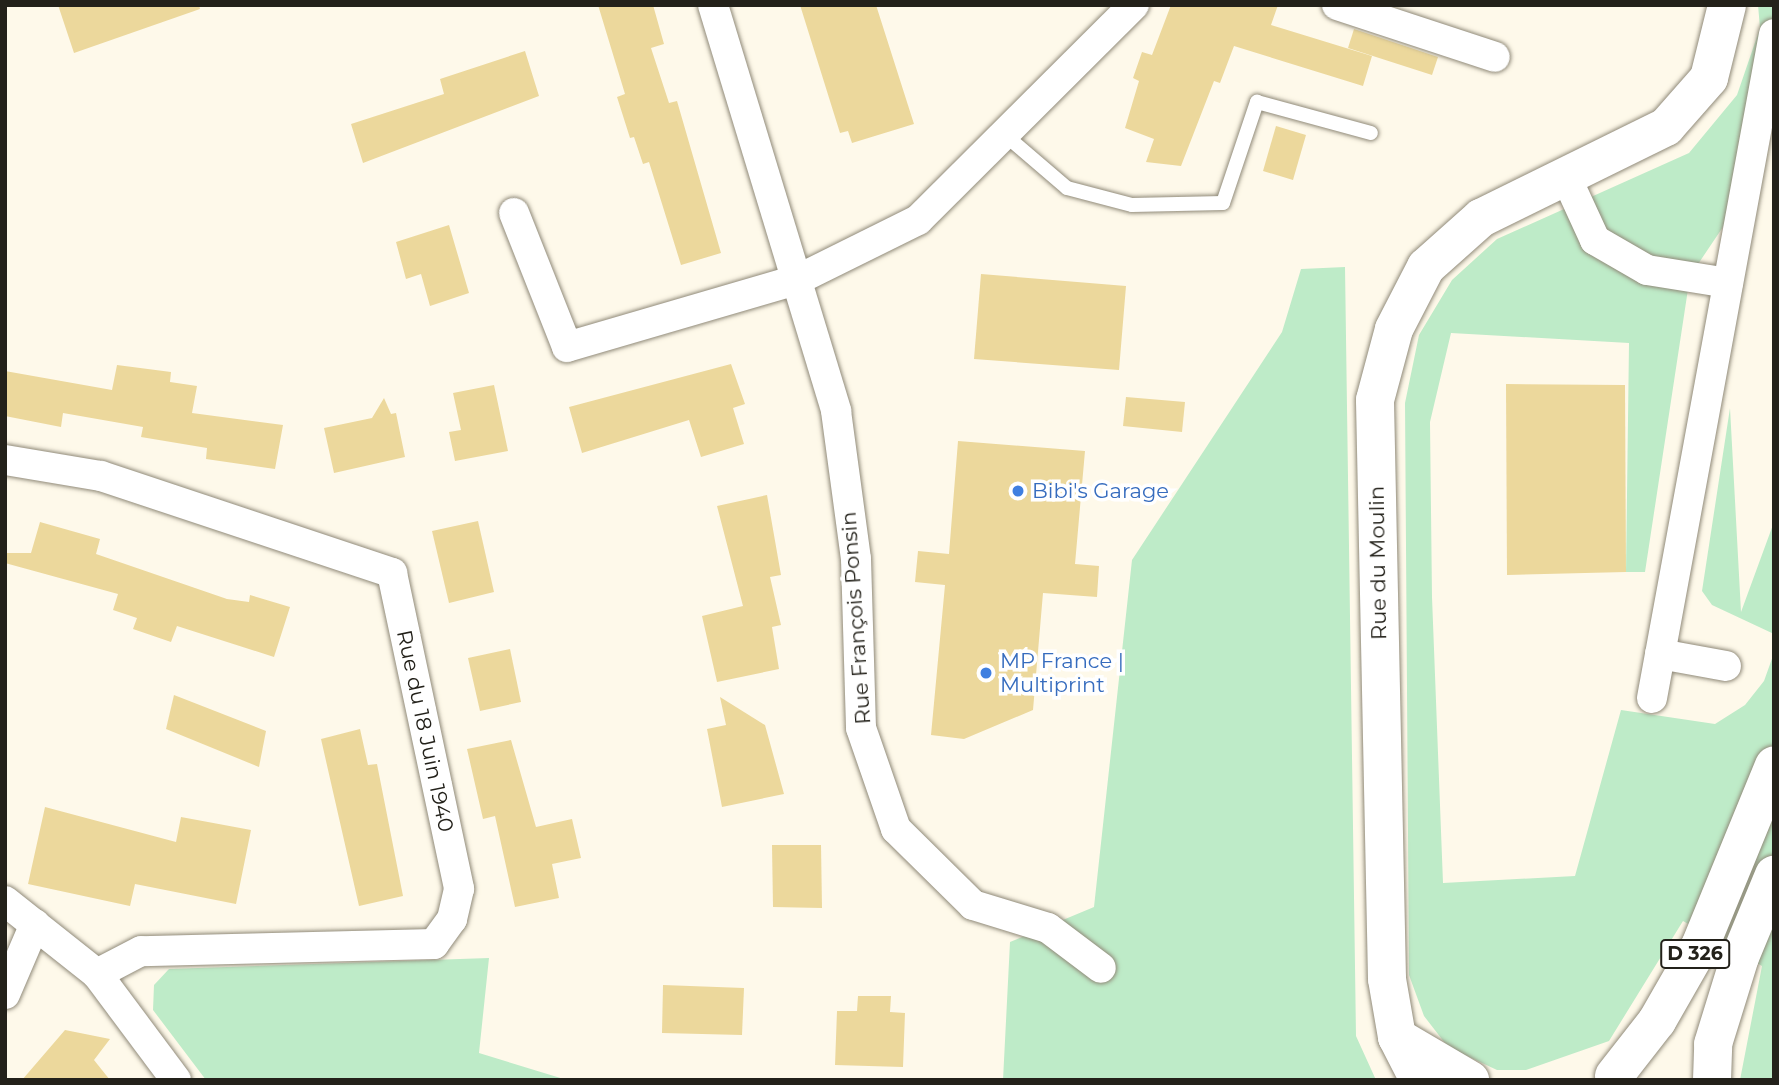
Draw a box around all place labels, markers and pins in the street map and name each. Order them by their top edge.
place label: Bibi's Garage [1032,478,1169,504]
marker: Bibi's Garage [1010,483,1026,499]
place label: MP France | Multiprint [1000,648,1124,698]
marker: MP France | Multiprint [978,665,994,681]

